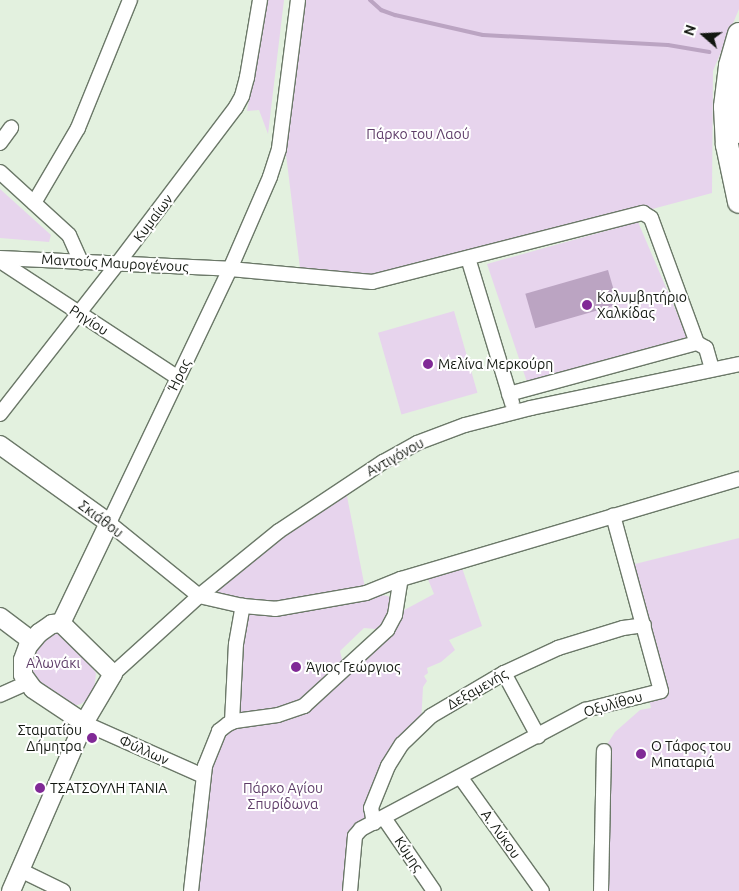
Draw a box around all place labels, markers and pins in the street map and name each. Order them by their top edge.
place label: Κολυμβητήριο Χαλκίδας [597,289,687,322]
marker: Κολυμβητήριο Χαλκίδας [581,299,593,311]
place label: Μελίνα Μερκούρη [438,356,553,372]
marker: Μελίνα Μερκούρη [422,358,434,370]
place label: Άγιος Γεώργιος [306,659,400,675]
marker: Άγιος Γεώργιος [290,661,302,673]
place label: Σταματίου Δήμητρα [18,722,82,754]
marker: Σταματίου Δήμητρα [86,732,98,744]
place label: Ο Τάφος του Μπαταριά [651,738,731,770]
marker: Ο Τάφος του Μπαταριά [635,748,647,760]
place label: ΤΣΑΤΣΟΥΛΗ ΤΑΝΙΑ [50,780,167,796]
marker: ΤΣΑΤΣΟΥΛΗ ΤΑΝΙΑ [34,782,46,794]

